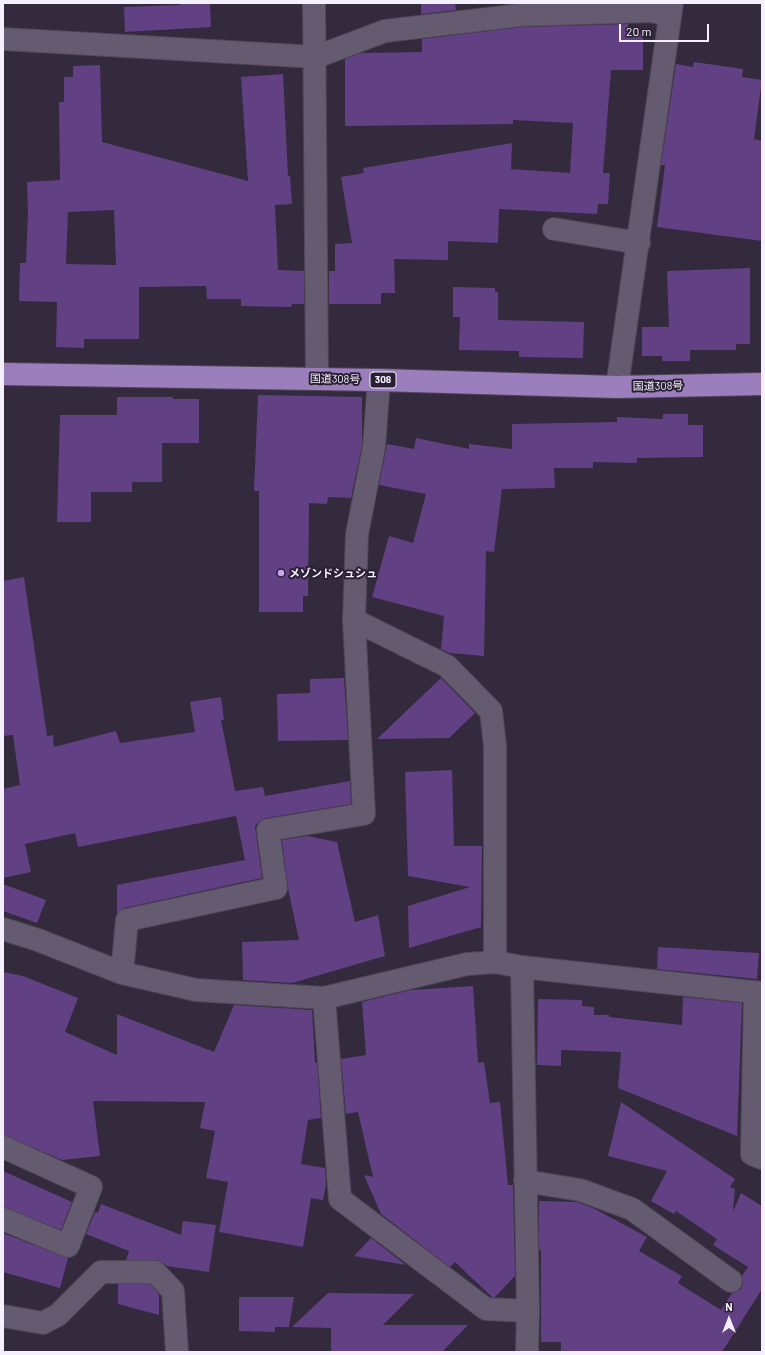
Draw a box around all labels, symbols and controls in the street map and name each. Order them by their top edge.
scale bar [621,16,711,42]
text: 20 m [626,24,652,38]
street label: 国道308号 [310,372,360,386]
road number: 308 [370,372,396,388]
street label: 国道308号 [633,379,683,393]
place label: メゾンドシュシュ [289,566,377,580]
marker: メゾンドシュシュ [276,568,286,578]
north arrow [709,1299,749,1339]
text: N [725,1300,733,1313]

